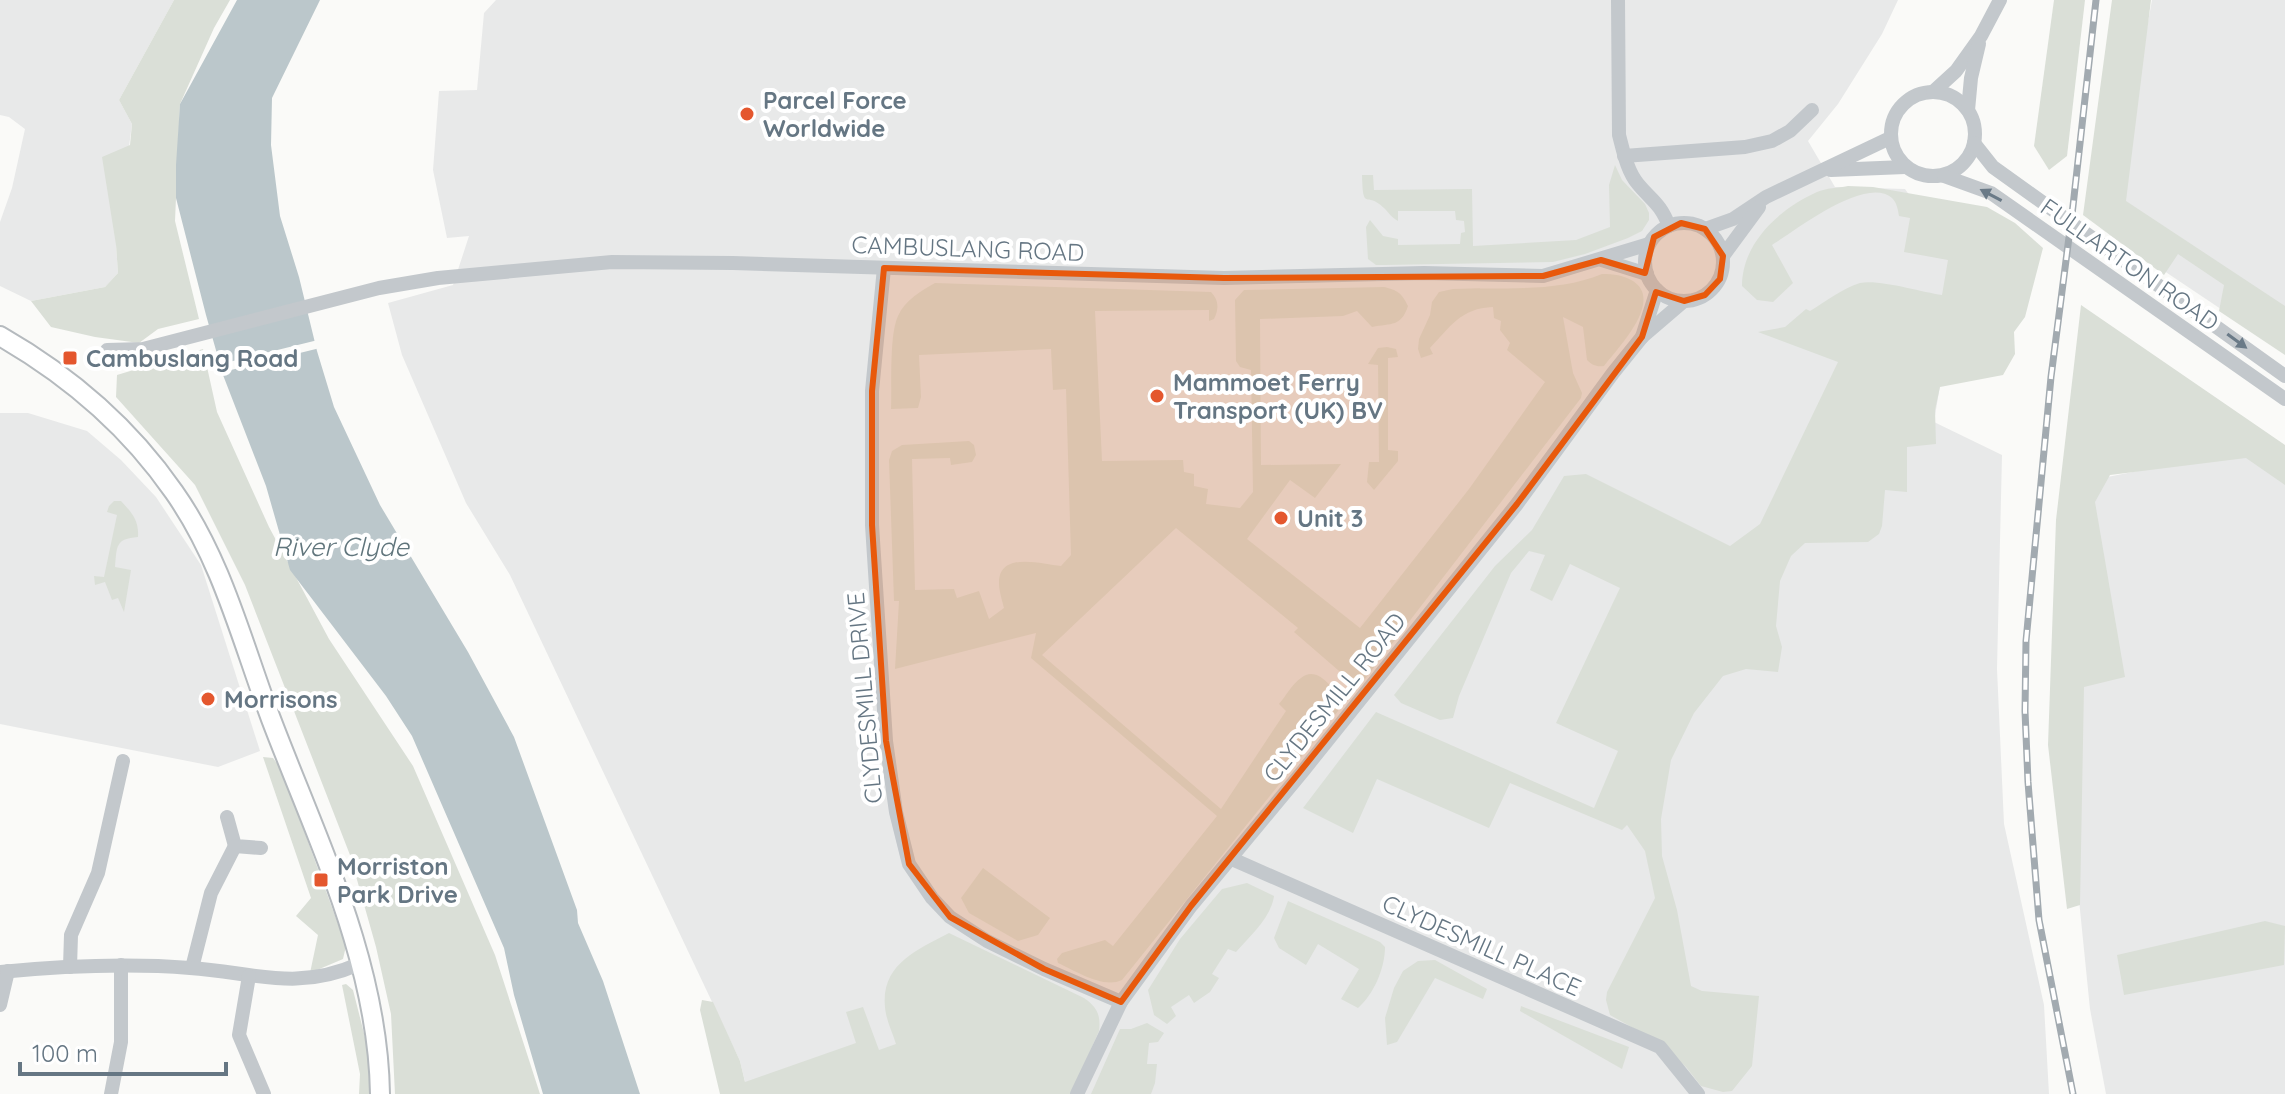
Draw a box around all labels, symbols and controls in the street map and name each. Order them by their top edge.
place label: Parcel Force Worldwide [763,85,907,143]
marker: Parcel Force Worldwide [738,105,756,123]
one-way arrow [1980,188,2003,202]
street label: FULLARTON ROAD [2035,191,2225,337]
street label: CAMBUSLANG ROAD [851,229,1085,267]
one-way arrow [2226,333,2247,349]
place label: Cambuslang Road [86,343,298,373]
marker: Cambuslang Road [61,349,79,367]
place label: Mammoet Ferry Transport (UK) BV [1173,367,1383,425]
marker: Mammoet Ferry Transport (UK) BV [1148,387,1166,405]
place label: Unit 3 [1297,503,1363,533]
marker: Unit 3 [1272,509,1290,527]
water label: River Clyde [273,530,410,563]
street label: CLYDESMILL DRIVE [840,591,888,805]
street label: CLYDESMILL ROAD [1256,606,1412,788]
place label: Morrisons [224,684,338,714]
marker: Morrisons [199,690,217,708]
place label: Morriston Park Drive [337,851,458,909]
marker: Morriston Park Drive [312,871,330,889]
street label: CLYDESMILL PLACE [1378,888,1586,1002]
scale bar [20,1026,226,1076]
text: 100 m [32,1038,98,1068]

